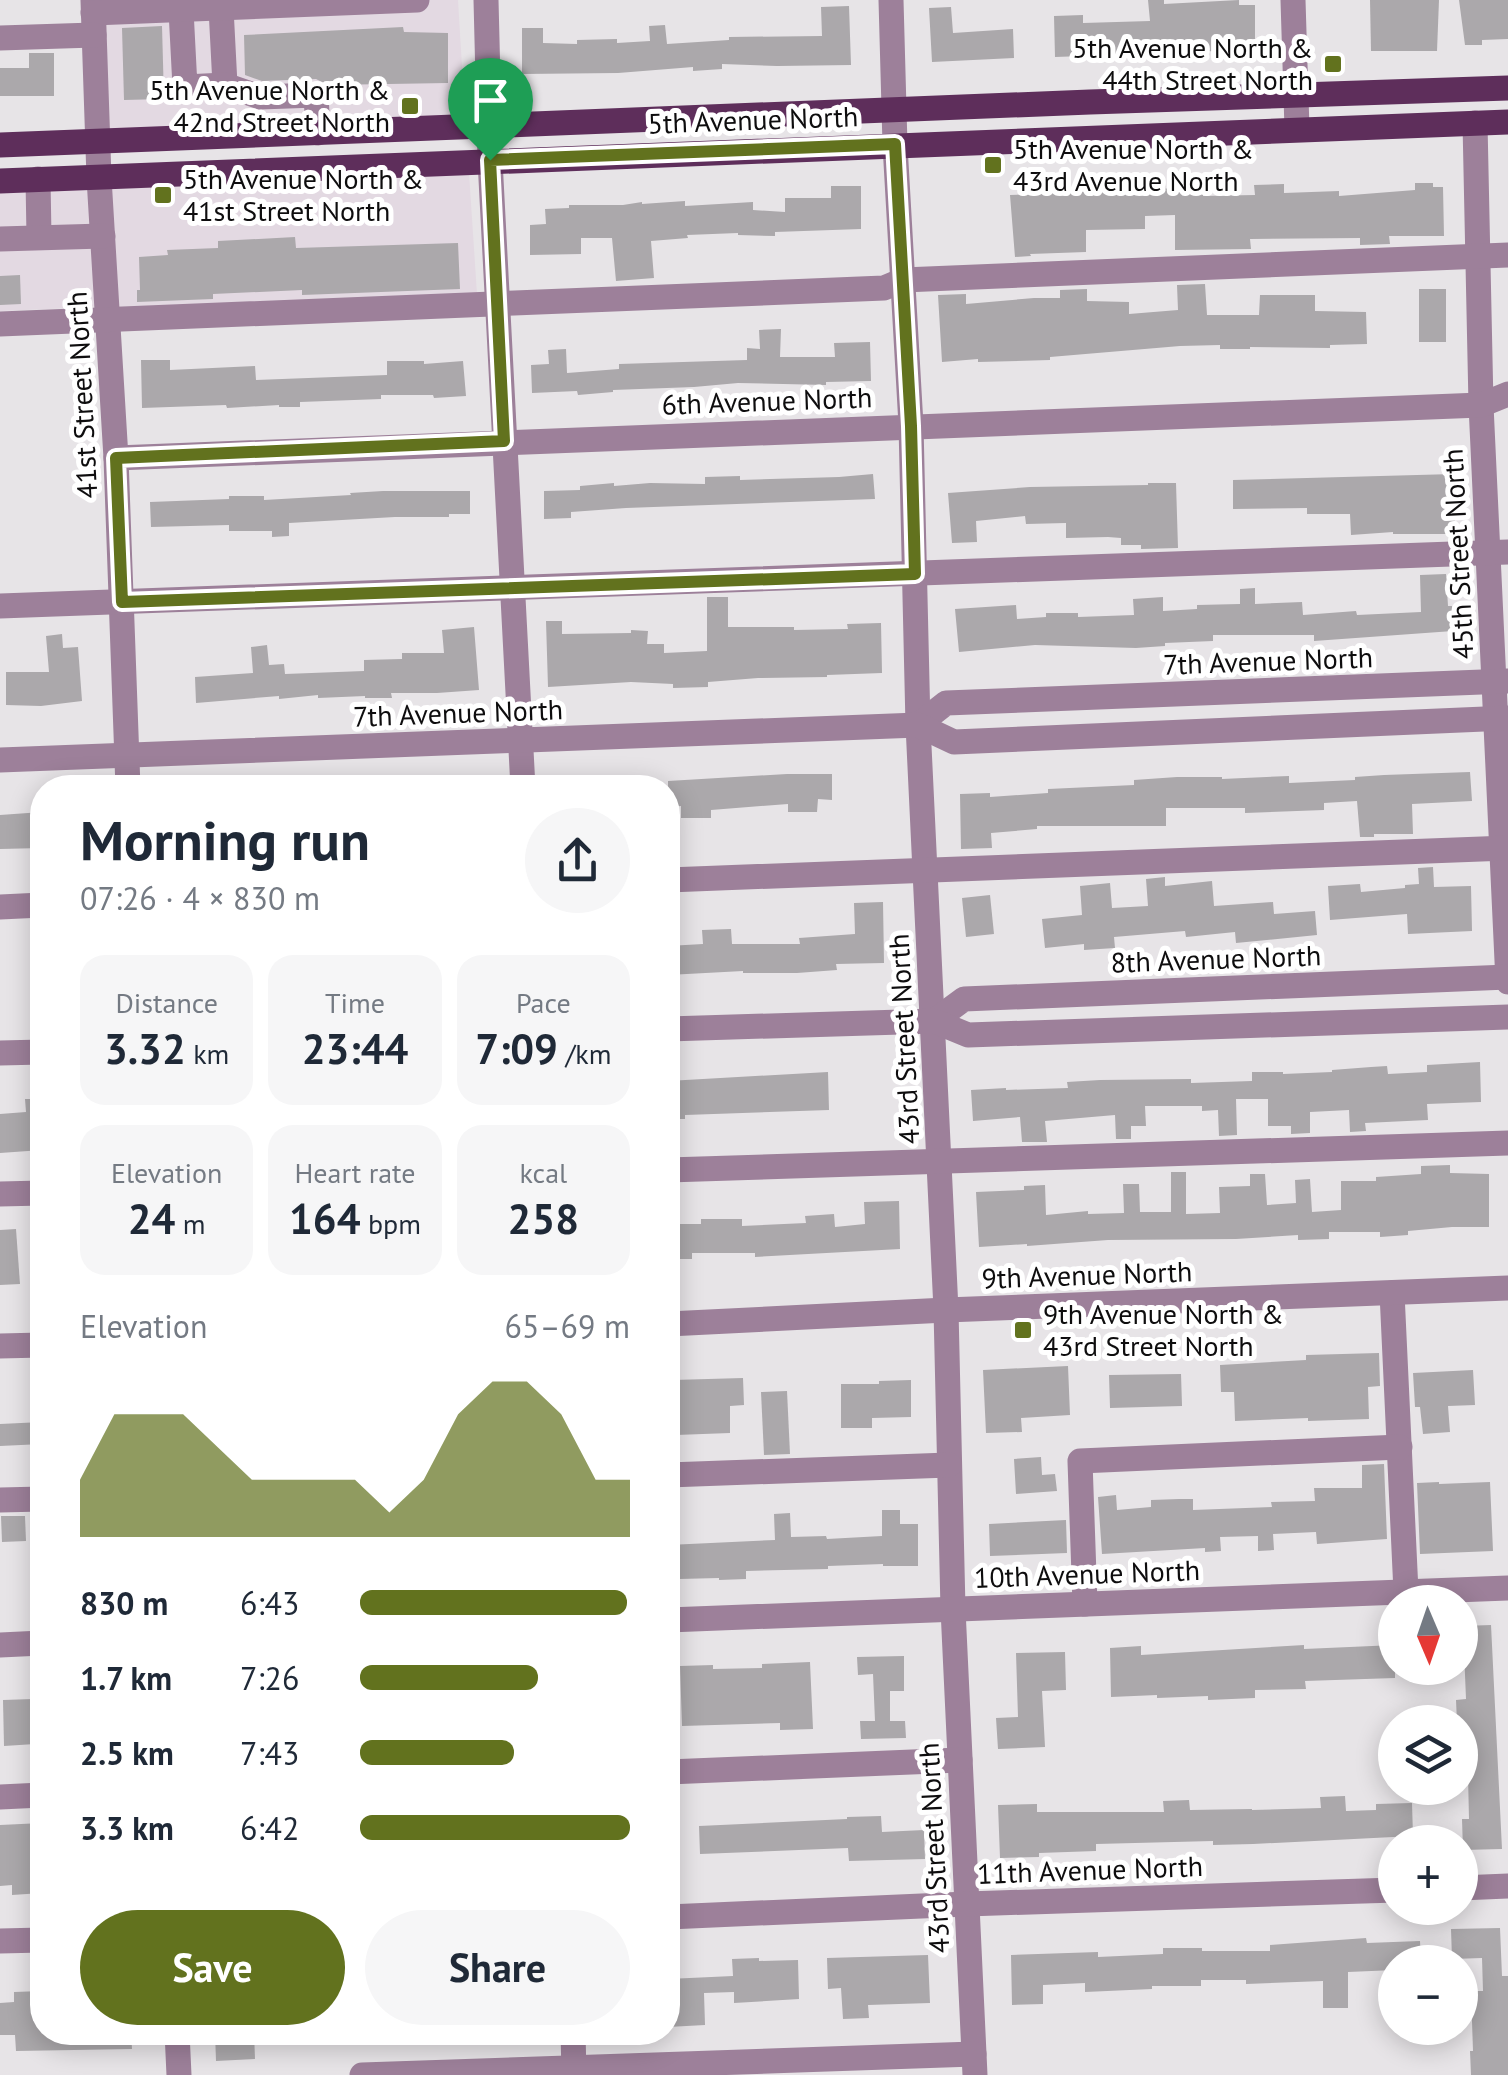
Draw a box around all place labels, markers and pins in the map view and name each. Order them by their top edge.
place label: 5th Avenue North & 44th Street North [1072,29,1313,98]
marker: 5th Avenue North & 44th Street North [1322,53,1344,75]
pin [448,58,533,161]
place label: 5th Avenue North & 42nd Street North [149,71,390,140]
marker: 5th Avenue North & 42nd Street North [399,95,421,117]
place label: 5th Avenue North & 43rd Avenue North [1013,130,1254,199]
marker: 5th Avenue North & 43rd Avenue North [982,154,1004,176]
place label: 5th Avenue North & 41st Street North [183,160,424,229]
marker: 5th Avenue North & 41st Street North [152,184,174,206]
place label: 9th Avenue North & 43rd Street North [1043,1295,1284,1364]
marker: 9th Avenue North & 43rd Street North [1012,1319,1034,1341]

